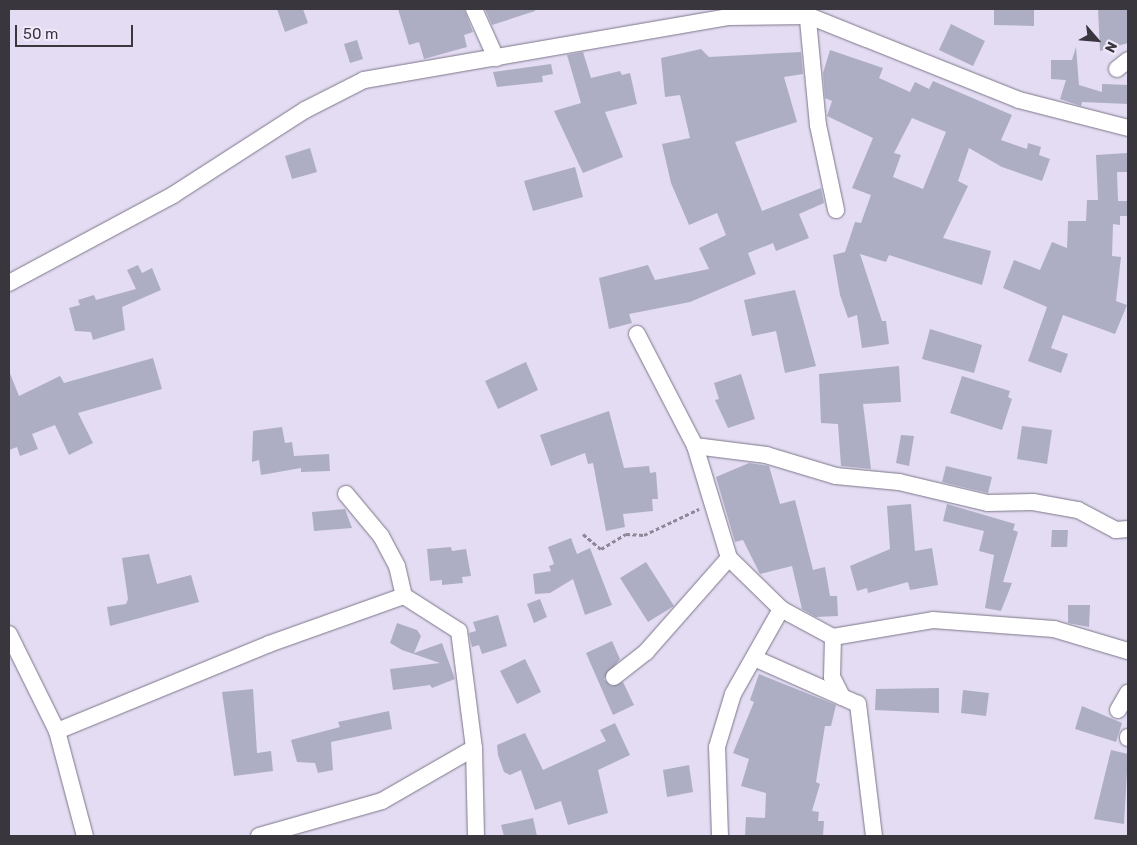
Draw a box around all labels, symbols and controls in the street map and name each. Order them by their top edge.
scale bar [18,15,135,47]
north arrow [1072,15,1122,65]
text: 50 m [23,25,58,43]
text: N [1101,39,1121,55]

